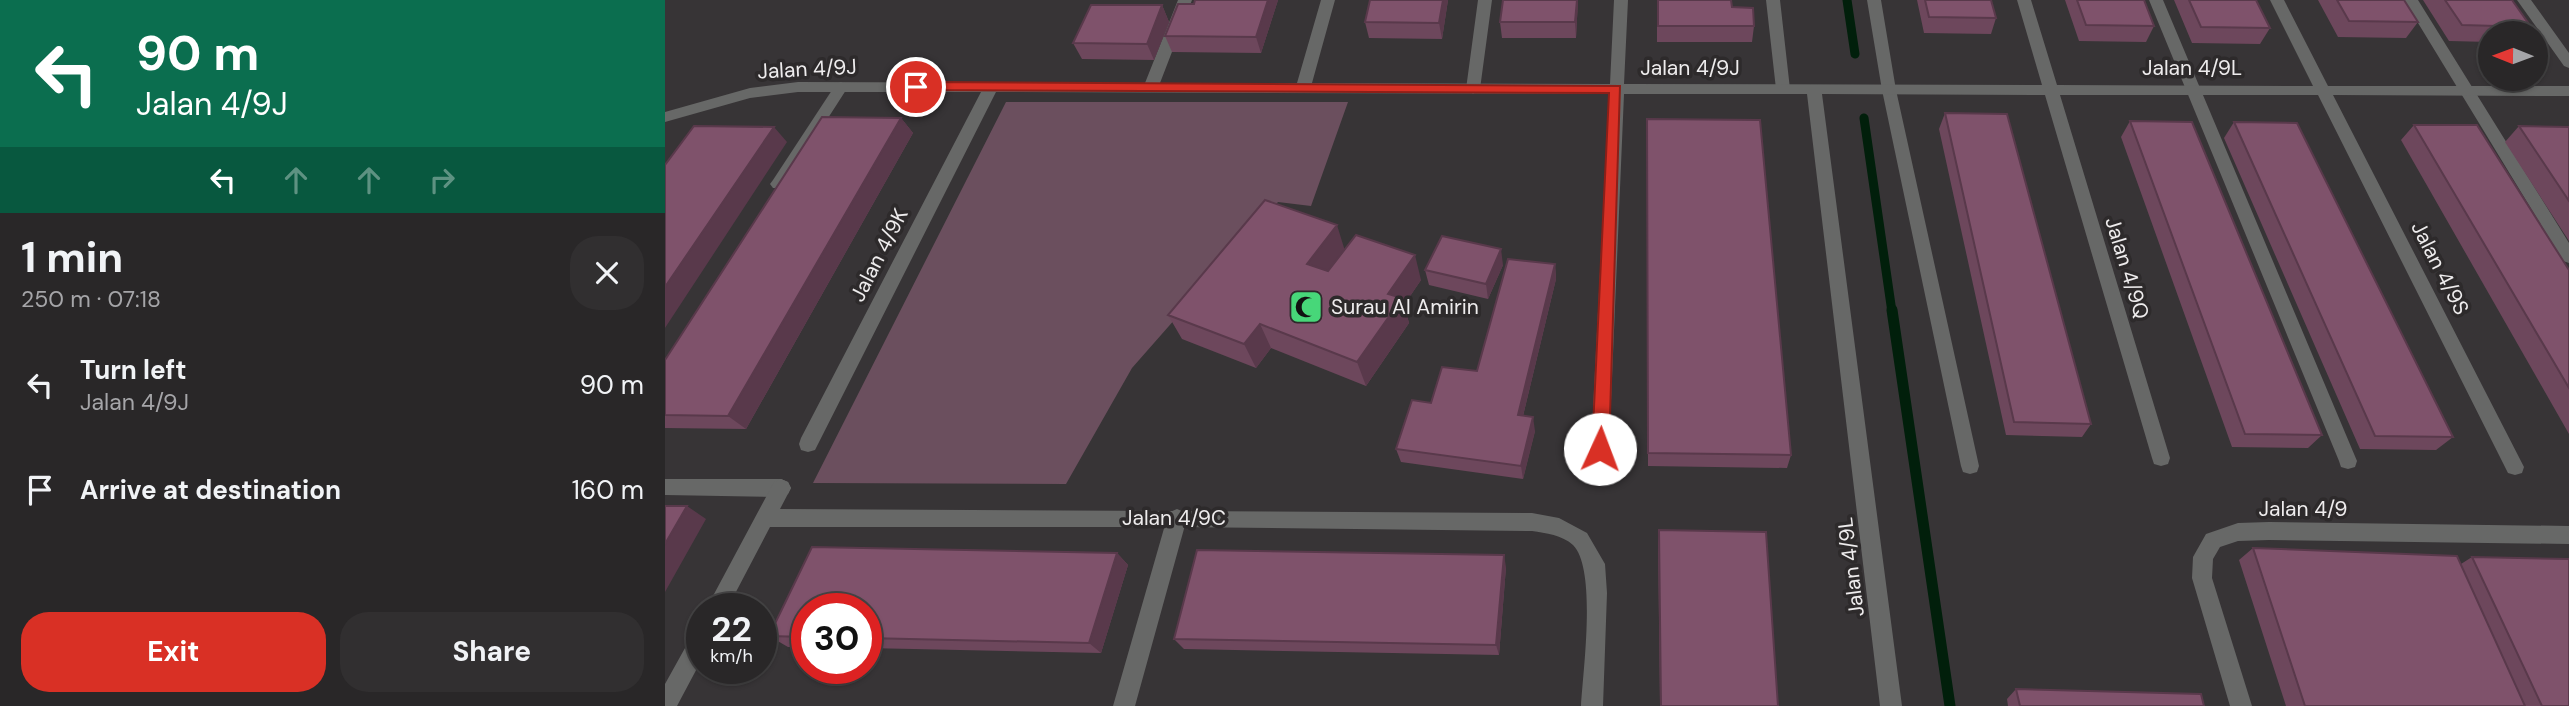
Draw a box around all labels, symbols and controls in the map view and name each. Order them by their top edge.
text: 90 m [136,21,259,85]
north arrow [2478,21,2548,91]
map controls [2478,21,2548,91]
icon: left [21,28,112,119]
street label: Jalan 4/9J [757,52,857,86]
street label: Jalan 4/9J [1640,54,1740,82]
street label: Jalan 4/9L [2142,54,2242,82]
pin [886,57,946,117]
icon: arrive [897,68,935,106]
text: Jalan 4/9J [136,83,288,125]
icon: left [204,161,242,199]
icon: ahead [277,161,315,199]
icon: ahead [350,161,388,199]
icon: right [423,161,461,199]
street label: Jalan 4/9K [844,204,914,306]
street label: Jalan 4/9Q [2098,214,2156,322]
street label: Jalan 4/9S [2405,217,2475,319]
text: 1 min [21,230,123,285]
button: close [570,236,644,310]
text: 250 m · 07:18 [21,284,161,314]
mosque icon: Surau Al Amirin [1287,288,1325,326]
place label: Surau Al Amirin [1331,293,1479,321]
text: Turn left [80,353,187,387]
icon: left [21,366,59,404]
text: 90 m [580,368,644,402]
text: Jalan 4/9J [80,387,189,417]
position arrow [1563,412,1637,486]
icon: arrive [21,471,59,509]
text: Arrive at destination [80,473,341,507]
text: 160 m [572,473,644,507]
street label: Jalan 4/9 [2258,495,2348,523]
street label: Jalan 4/9C [1122,504,1226,532]
street label: Jalan 4/9L [1831,516,1871,618]
speed limit sign: 30 [791,593,882,684]
text: 22 [711,606,752,652]
button: Exit [21,612,326,692]
button: Share [340,612,644,692]
text: km/h [710,644,753,668]

